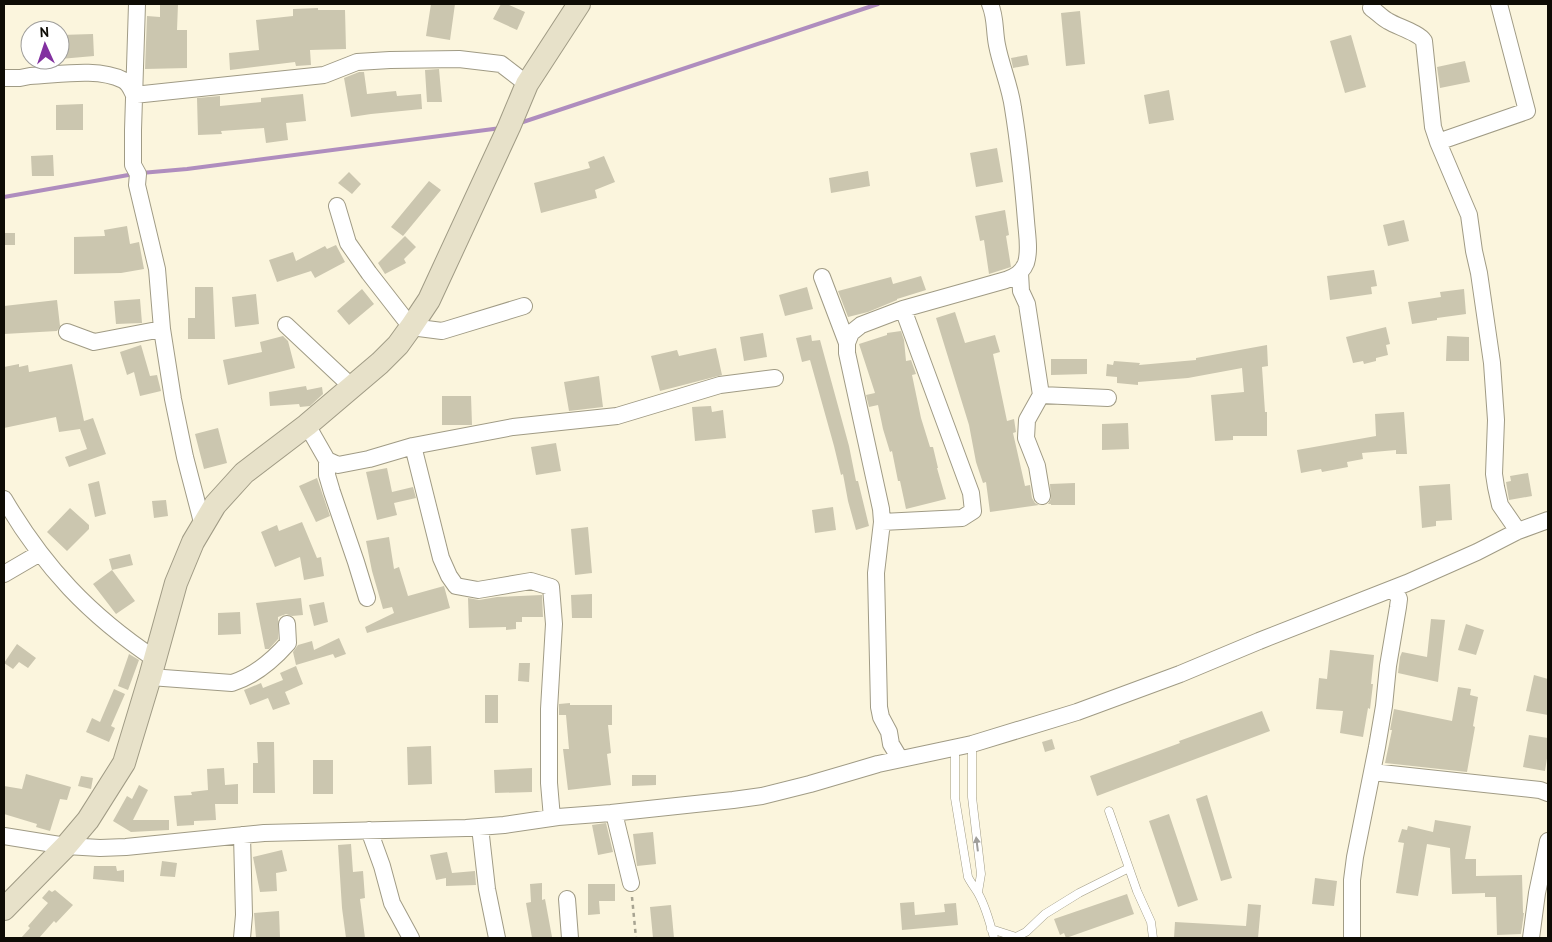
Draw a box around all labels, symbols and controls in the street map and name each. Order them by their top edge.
north arrow [20,20,70,70]
text: N [39,23,49,41]
one-way arrow [973,836,981,852]

